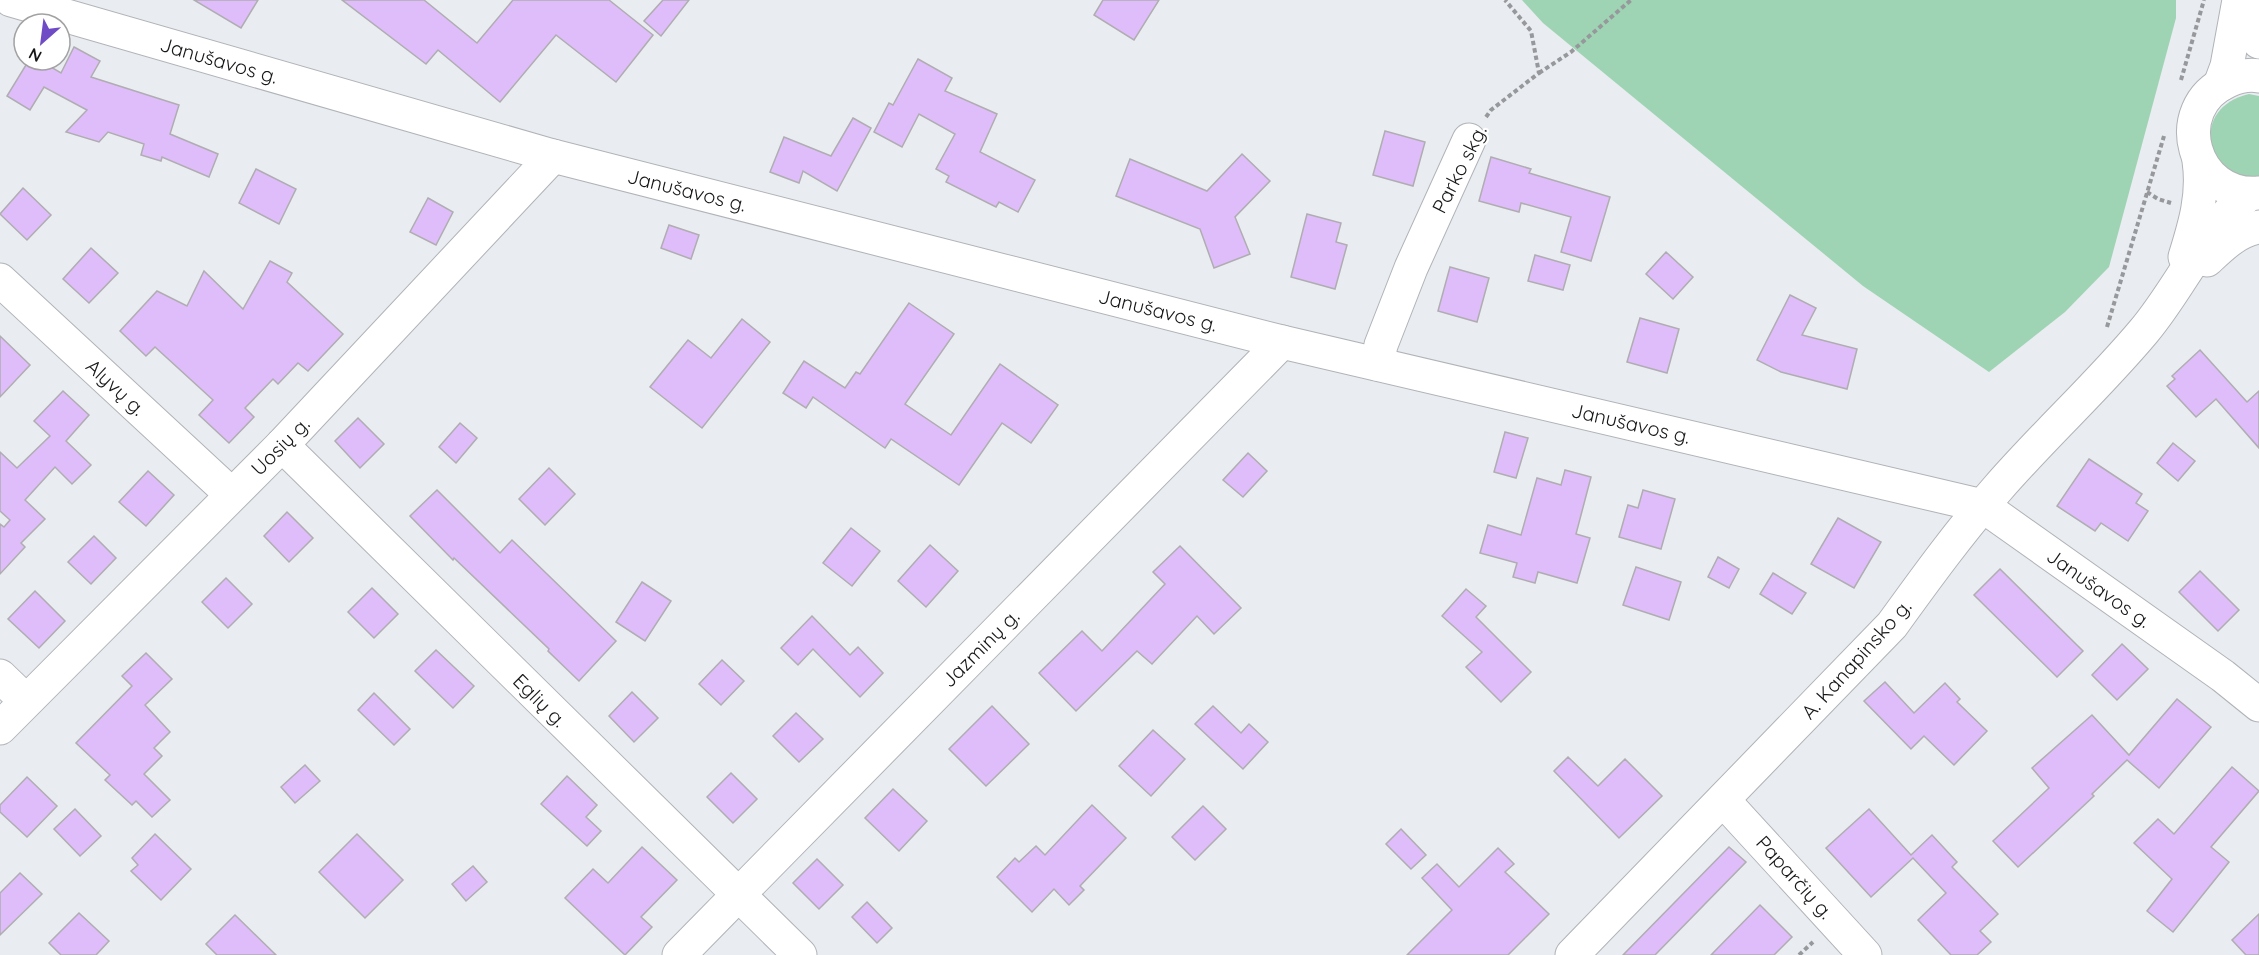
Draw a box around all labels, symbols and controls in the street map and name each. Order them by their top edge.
north arrow [12,12,72,72]
street label: Janušavos g. [157,31,281,89]
text: N [25,44,45,67]
street label: Parko skg. [1426,121,1492,217]
street label: Janušavos g. [625,163,749,217]
street label: Janušavos g. [1096,283,1220,337]
street label: Alyvų g. [81,353,151,421]
street label: Janušavos g. [1569,397,1693,449]
street label: Uosių g. [245,411,315,481]
street label: Janušavos g. [2042,543,2156,633]
street label: A. Kanapinsko g. [1796,594,1916,724]
street label: Jazminų g. [936,604,1024,692]
street label: Eglių g. [508,668,572,732]
street label: Paparčių g. [1751,830,1839,924]

